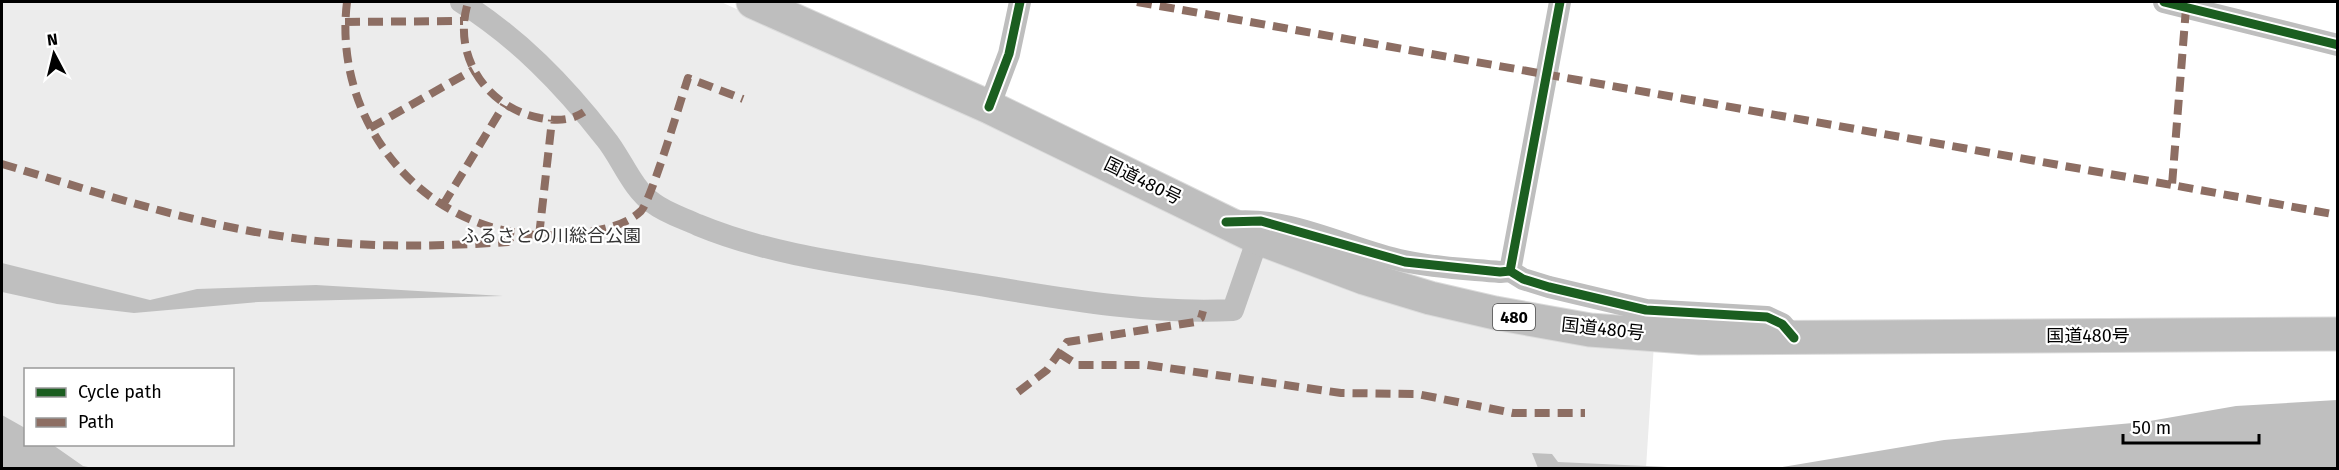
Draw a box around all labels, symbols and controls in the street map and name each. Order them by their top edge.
north arrow [24,24,84,84]
text: N [46,30,59,50]
street label: 国道480号 [1101,153,1185,209]
park label: ふるさとの川総合公園 [461,225,641,247]
road number: 480 [1493,304,1535,330]
street label: 国道480号 [1560,314,1646,344]
street label: 国道480号 [2046,325,2130,347]
legend [24,368,234,446]
text: Cycle path [78,381,162,403]
scale bar [2123,407,2260,445]
text: Path [78,411,114,433]
text: 50 m [2132,417,2171,439]

